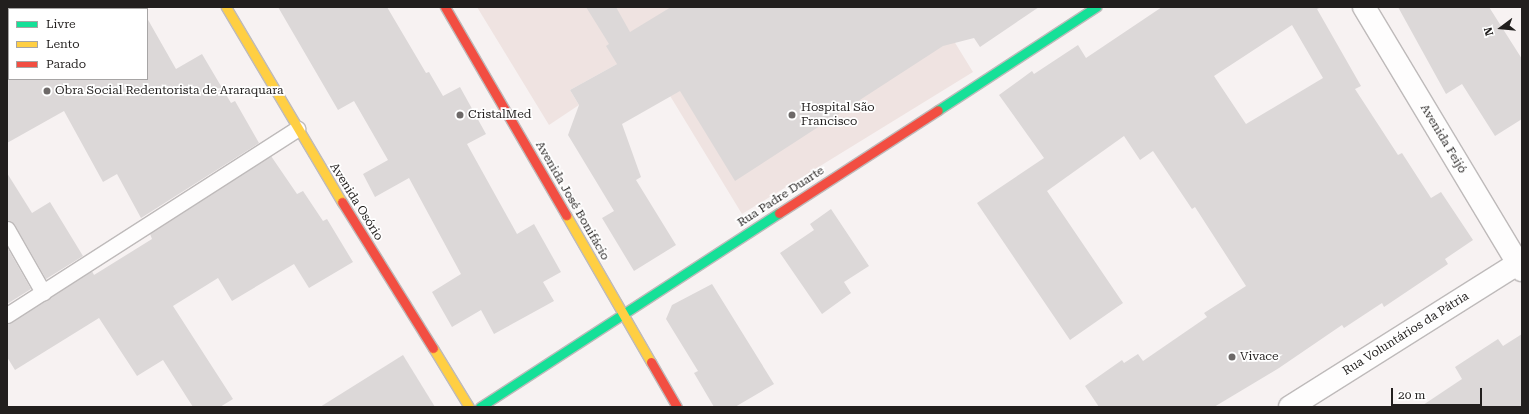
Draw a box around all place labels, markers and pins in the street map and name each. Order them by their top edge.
place label: Obra Social Redentorista de Araraquara [55,84,284,98]
marker: Obra Social Redentorista de Araraquara [42,86,52,96]
place label: Hospital São Francisco [801,101,875,129]
place label: CristalMed [468,108,531,122]
marker: Hospital São Francisco [786,109,798,121]
marker: CristalMed [455,110,465,120]
place label: Vivace [1240,350,1279,364]
marker: Vivace [1227,352,1237,362]

